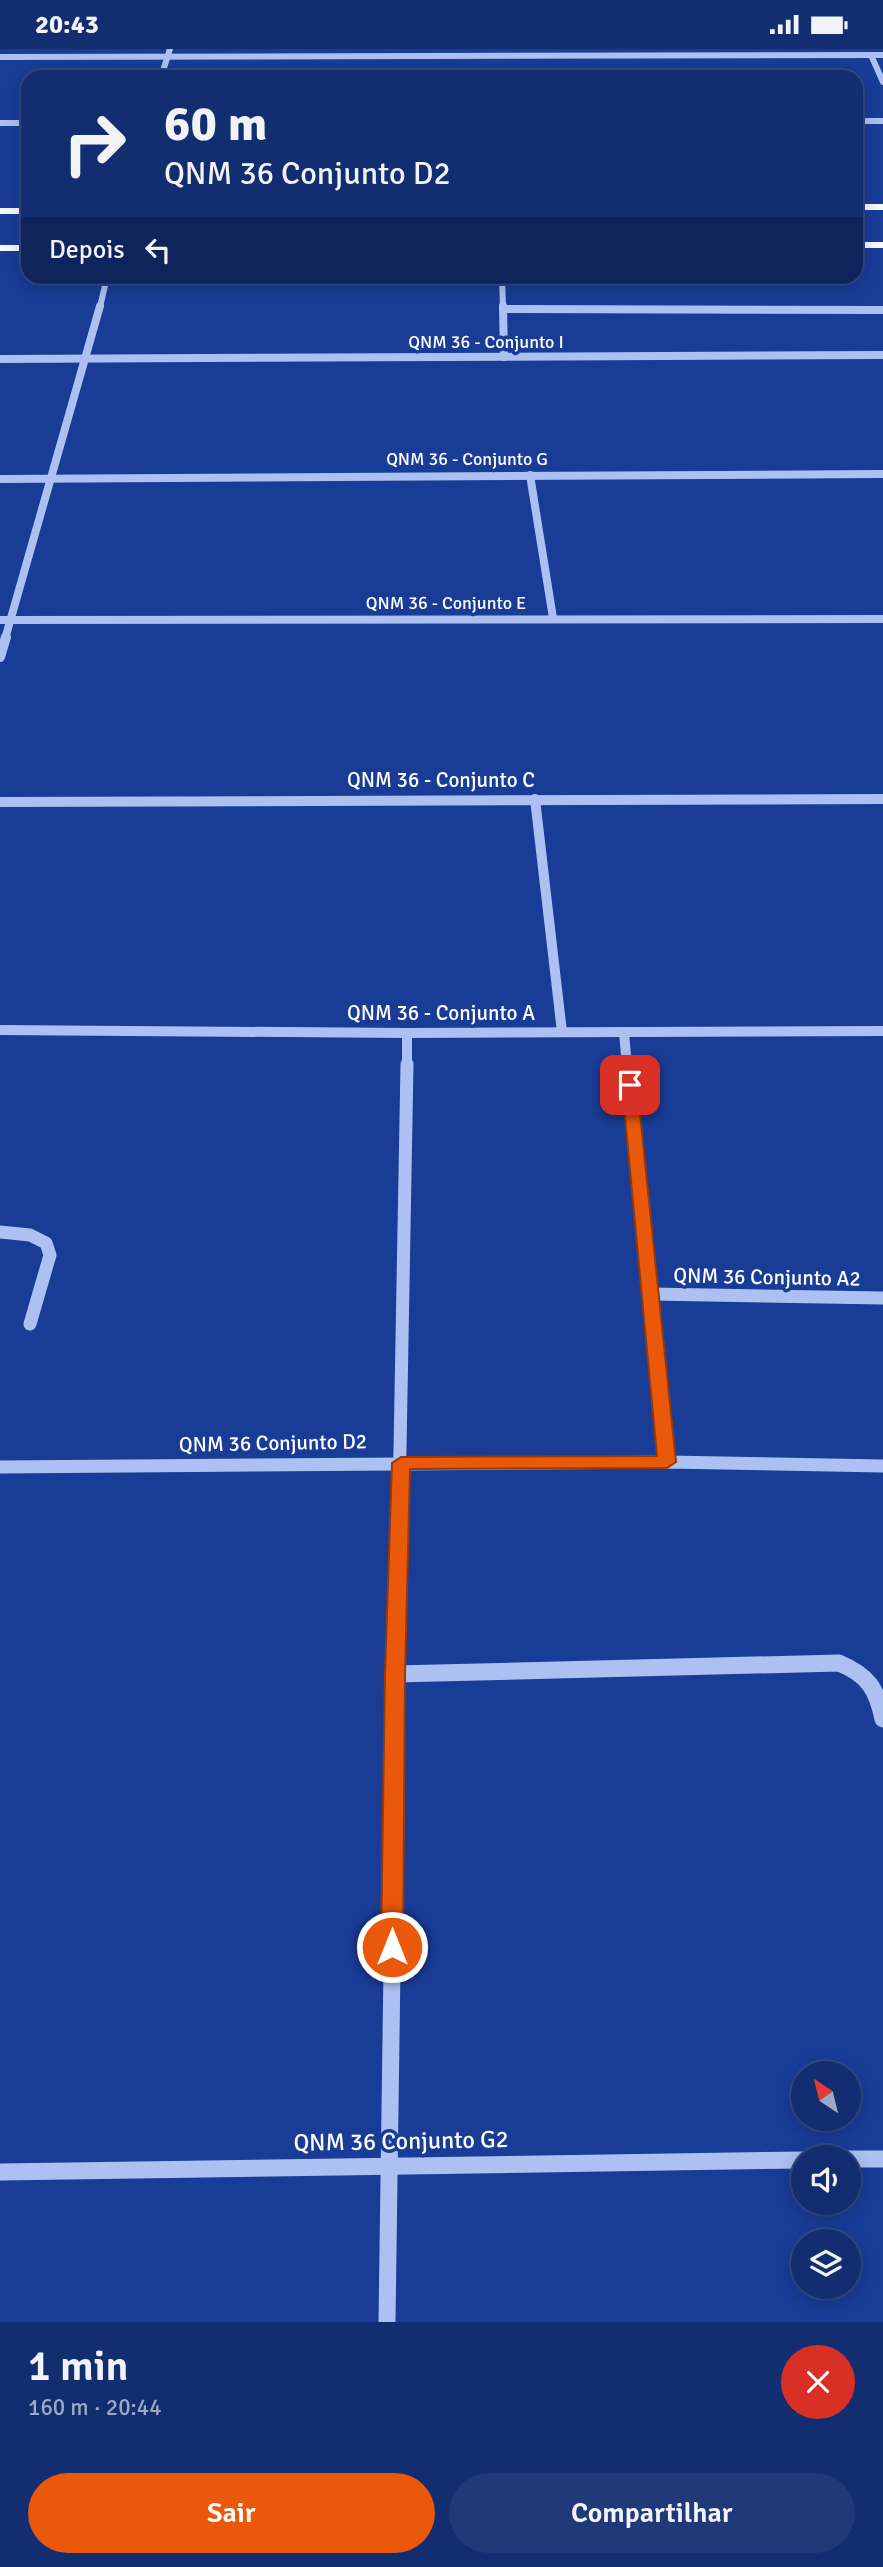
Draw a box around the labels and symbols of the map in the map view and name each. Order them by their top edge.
street label: QNM 36 - Conjunto I [408,331,564,353]
street label: QNM 36 - Conjunto G [386,448,548,470]
street label: QNM 36 - Conjunto E [366,592,526,614]
street label: QNM 36 - Conjunto C [347,767,535,793]
street label: QNM 36 - Conjunto A [347,1000,535,1026]
pin [600,1055,660,1115]
street label: QNM 36 Conjunto A2 [673,1262,861,1292]
street label: QNM 36 Conjunto D2 [179,1428,367,1458]
position arrow [355,1910,429,1984]
north arrow [791,2061,861,2131]
street label: QNM 36 Conjunto G2 [293,2124,509,2158]

